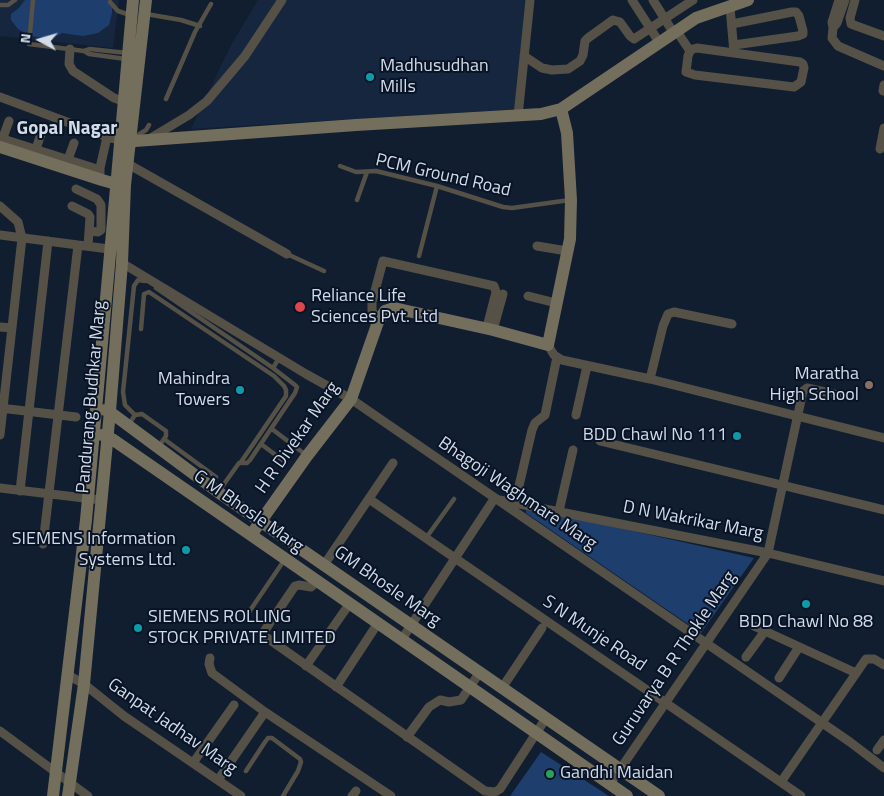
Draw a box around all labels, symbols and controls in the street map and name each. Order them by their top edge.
north arrow [15,15,65,65]
text: N [14,32,36,44]
place label: Madhusudhan Mills [380,56,489,98]
marker: Madhusudhan Mills [364,71,376,83]
district label: Gopal Nagar [17,118,117,140]
street label: PCM Ground Road [373,150,513,202]
place label: Reliance Life Sciences Pvt. Ltd [311,286,438,328]
street label: Pandurang Budhkar Marg [73,300,111,494]
marker: Reliance Life Sciences Pvt. Ltd [293,300,307,314]
place label: Maratha High School [770,364,859,406]
place label: Mahindra Towers [158,369,230,412]
street label: H R Divekar Marg [251,378,345,498]
marker: Maratha High School [863,379,875,391]
marker: Mahindra Towers [234,384,246,396]
place label: BDD Chawl No 111 [583,425,727,447]
marker: BDD Chawl No 111 [731,430,743,442]
street label: Bhagoji Waghmare Marg [434,433,600,555]
street label: G M Bhosle Marg [189,466,307,558]
street label: D N Wakrikar Marg [621,497,765,545]
place label: SIEMENS Information Systems Ltd. [12,529,176,572]
street label: GM Bhosle Marg [329,542,445,632]
marker: SIEMENS Information Systems Ltd. [180,544,192,556]
street label: Guruvarya B R Thokle Marg [609,568,741,750]
street label: S N Munje Road [538,591,650,677]
marker: BDD Chawl No 88 [800,598,812,610]
place label: SIEMENS ROLLING STOCK PRIVATE LIMITED [148,607,336,650]
place label: BDD Chawl No 88 [739,612,873,634]
marker: SIEMENS ROLLING STOCK PRIVATE LIMITED [132,622,144,634]
street label: Ganpat Jadhav Marg [103,674,241,780]
place label: Gandhi Maidan [560,763,673,785]
marker: Gandhi Maidan [544,768,556,780]

